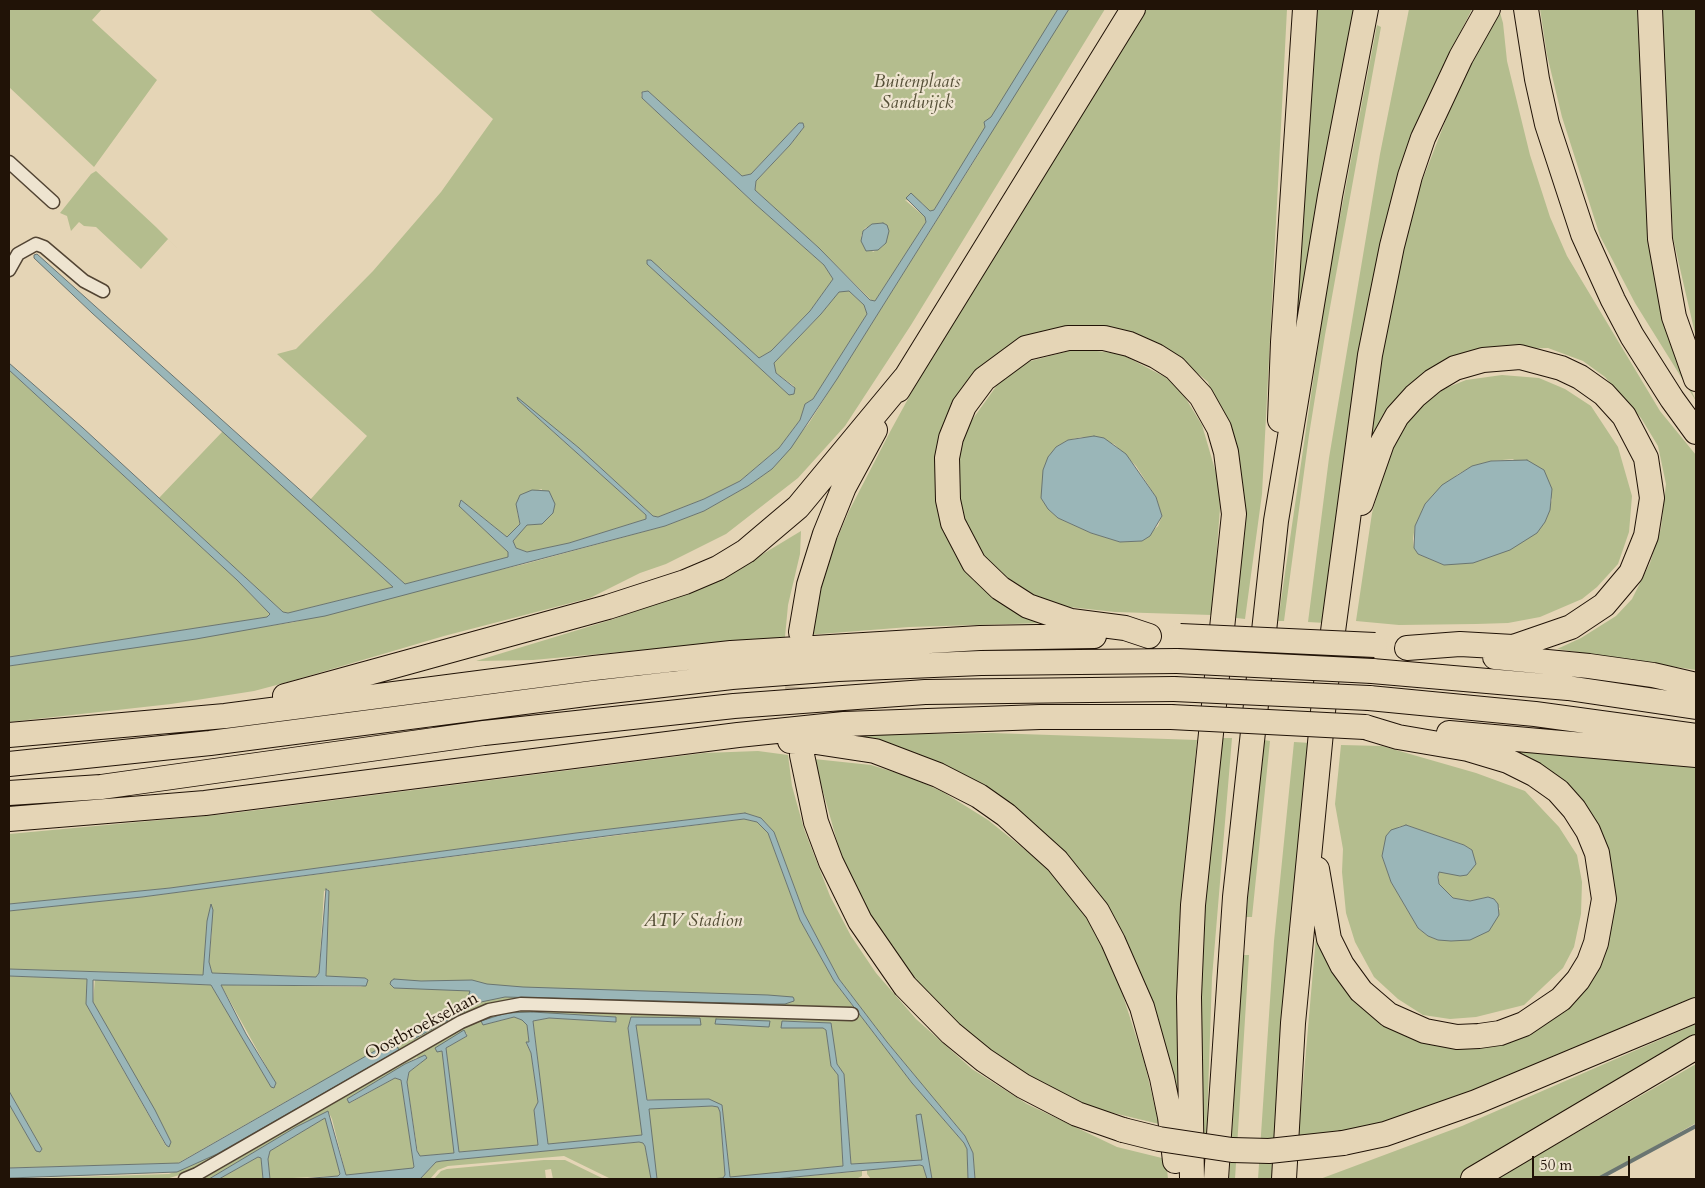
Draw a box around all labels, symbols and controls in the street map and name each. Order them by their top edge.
park label: Buitenplaats Sandwijck [873,72,961,115]
park label: ATV Stadion [644,911,742,933]
street label: Oostbroekselaan [362,988,482,1066]
scale bar [1535,1146,1632,1178]
text: 50 m [1540,1155,1572,1175]

